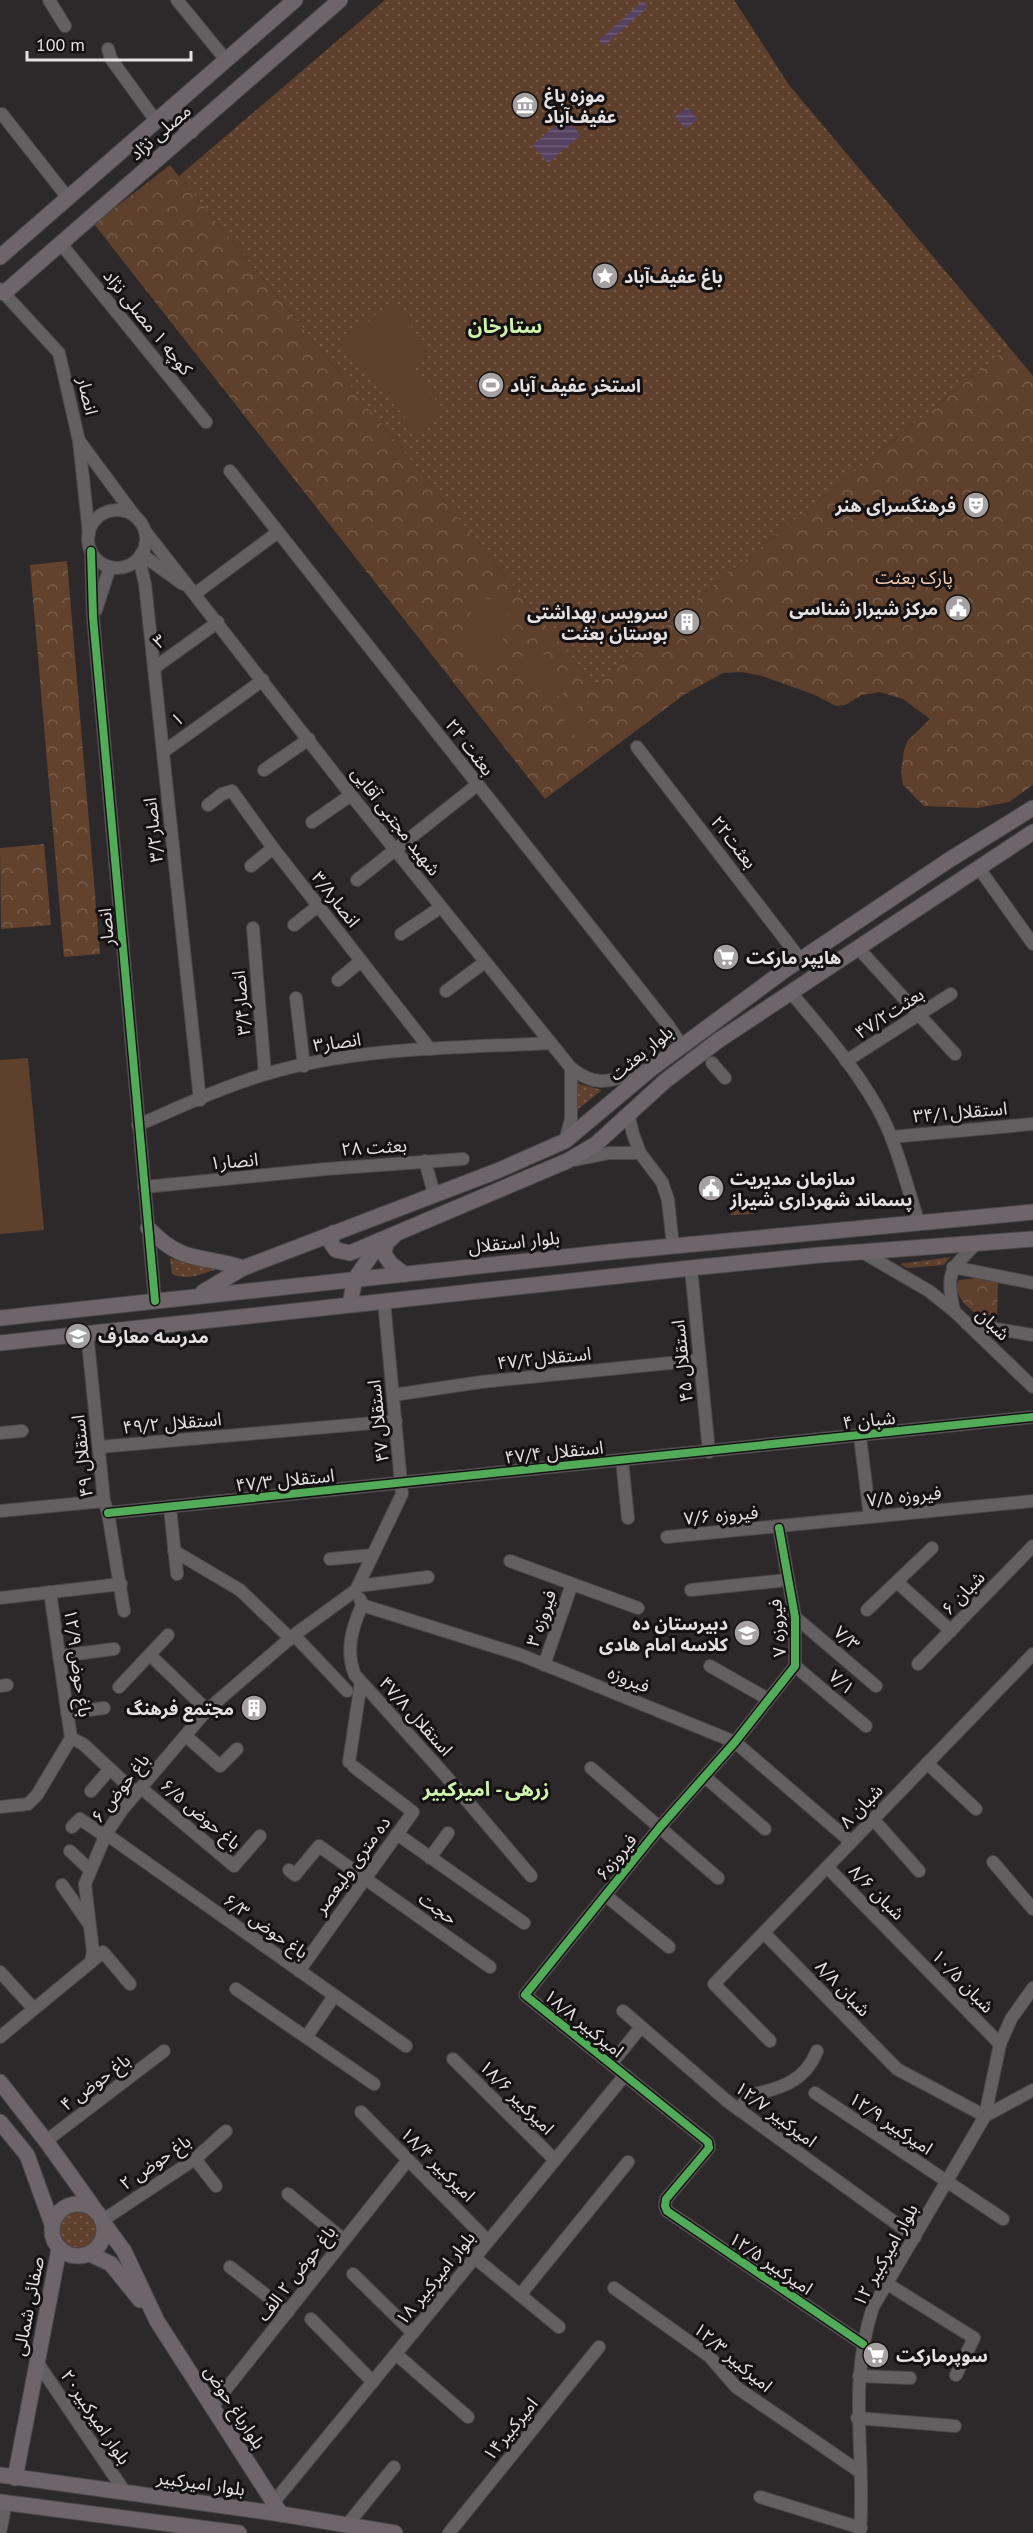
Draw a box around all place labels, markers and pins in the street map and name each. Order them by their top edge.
place label: موزه باغ عفیف‌آباد [544,84,617,128]
museum icon: موزه باغ عفیف‌آباد [510,90,540,120]
place icon: باغ عفیف‌آباد [590,261,620,291]
place label: باغ عفیف‌آباد [624,265,723,290]
sports icon: استخر عفیف آباد [476,370,506,400]
place label: استخر عفیف آباد [510,374,641,397]
theatre icon: فرهنگسرای هنر [961,490,991,520]
place label: فرهنگسرای هنر [834,494,956,517]
public building icon: مرکز شیراز شناسی [943,593,973,623]
place label: مرکز شیراز شناسی [789,597,938,620]
place label: سرویس بهداشتی بوستان بعثت [527,601,668,645]
building icon: سرویس بهداشتی بوستان بعثت [672,607,702,637]
supermarket icon: هایپر مارکت [711,942,741,972]
place label: هایپر مارکت [746,946,841,969]
place label: سازمان مدیریت پسماند شهرداری شیراز [729,1167,913,1211]
public building icon: سازمان مدیریت پسماند شهرداری شیراز [696,1173,726,1203]
school or university icon: مدرسه معارف [63,1321,93,1351]
place label: مدرسه معارف [98,1325,209,1348]
place label: دبیرستان ده کلاسه امام هادی [599,1612,729,1658]
school or university icon: دبیرستان ده کلاسه امام هادی [732,1618,762,1648]
building icon: مجتمع فرهنگ [239,1693,269,1723]
place label: مجتمع فرهنگ [126,1697,234,1722]
supermarket icon: سوپرمارکت [861,2340,891,2370]
place label: سوپرمارکت [896,2344,988,2367]

